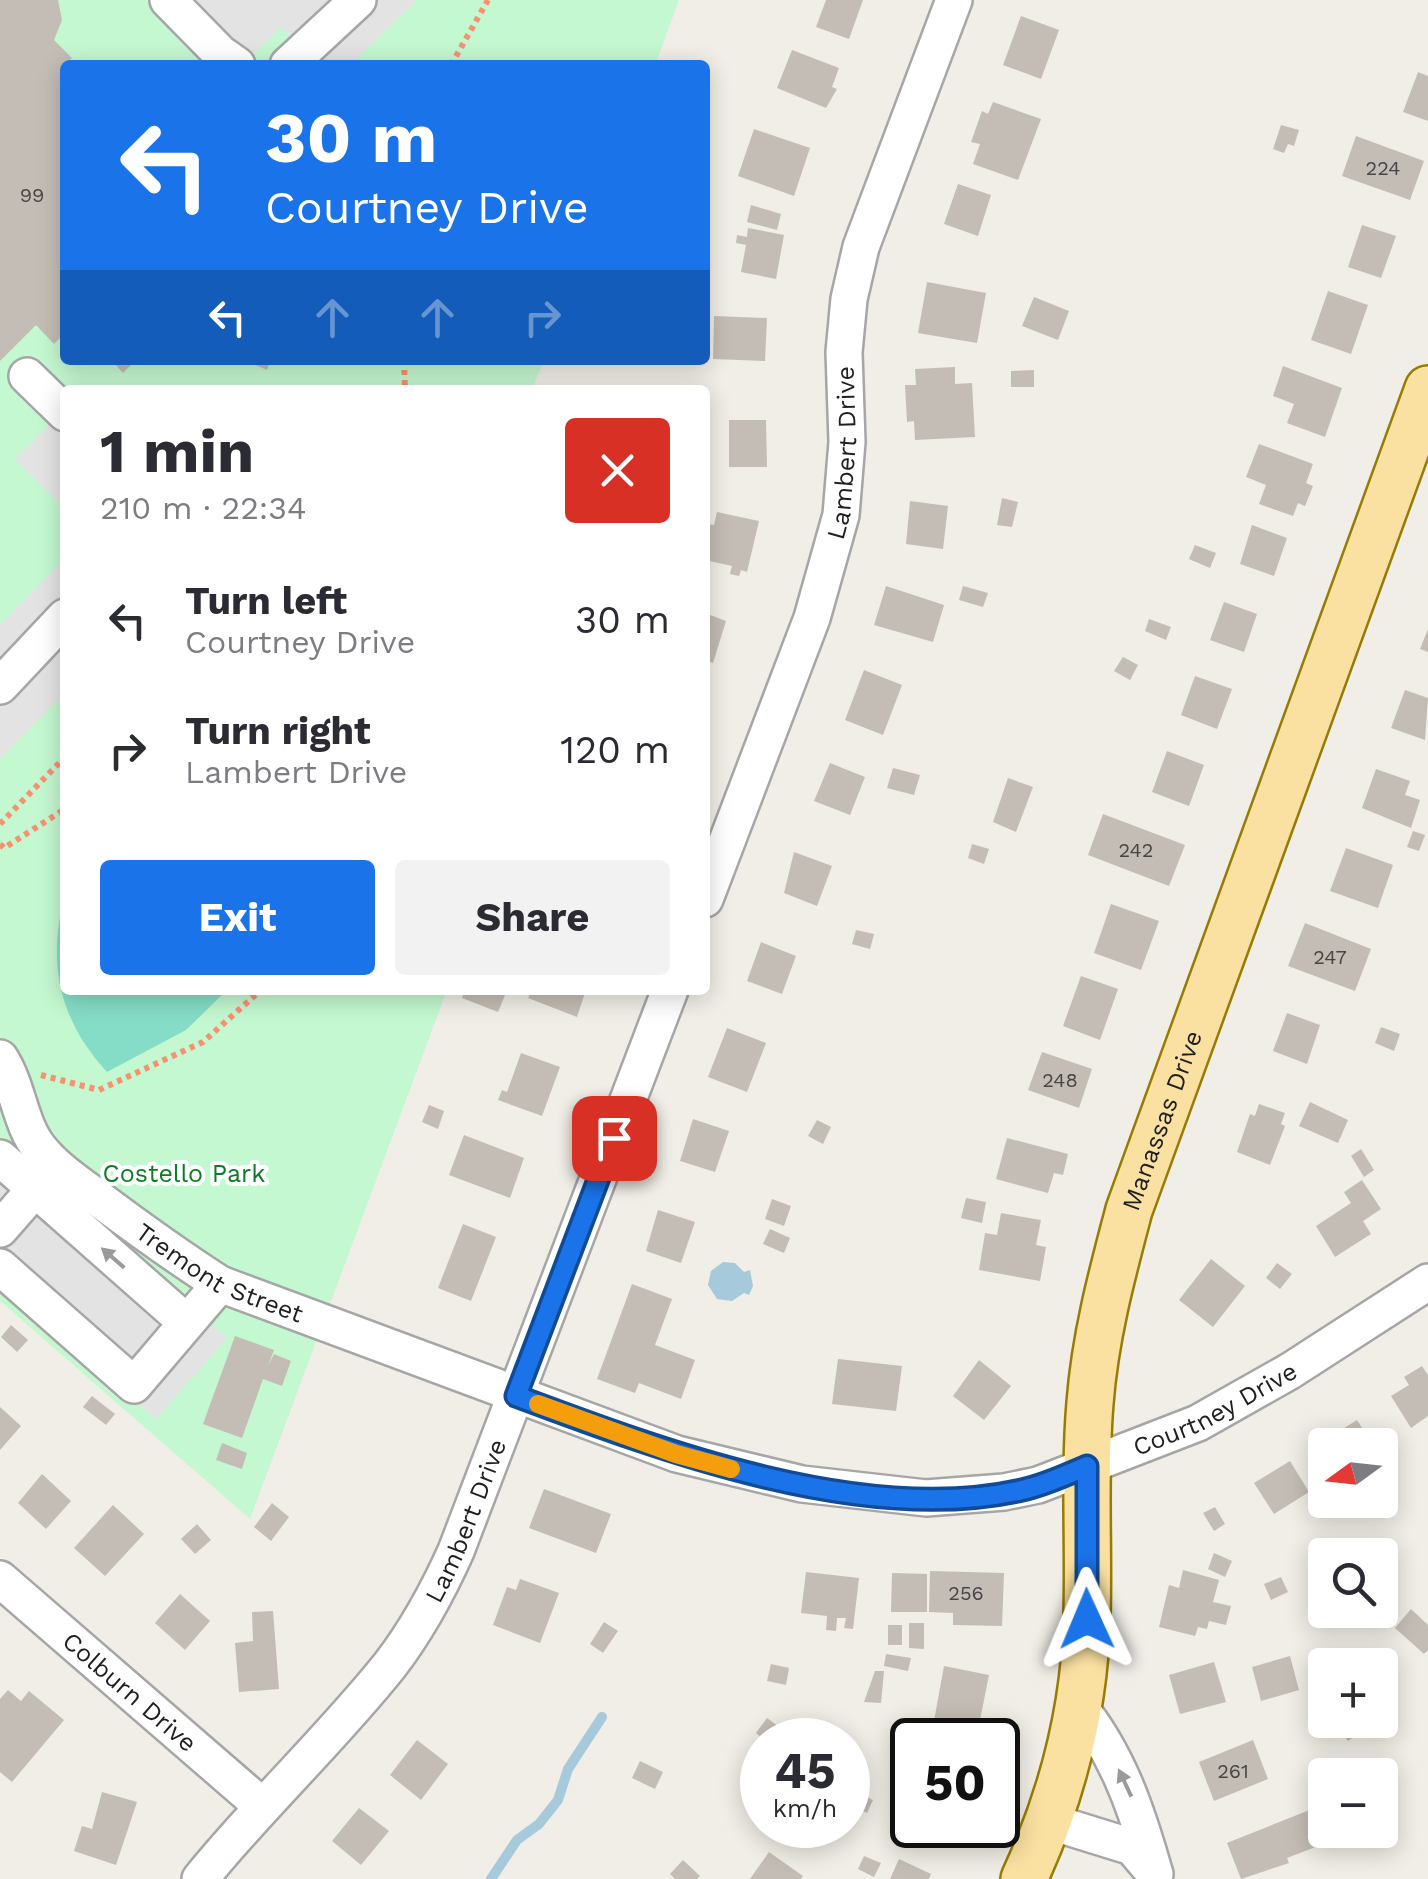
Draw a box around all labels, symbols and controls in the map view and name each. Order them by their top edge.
text: 30 m [265,97,437,179]
icon: left [100,100,230,230]
house number: 224 [1366,156,1400,180]
text: Courtney Drive [265,181,589,234]
house number: 99 [20,183,44,207]
icon: left [200,290,255,345]
icon: ahead [305,290,360,345]
icon: ahead [410,290,465,345]
icon: right [515,290,570,345]
street label: Lambert Drive [821,366,862,543]
text: 1 min [100,416,254,487]
button: close [565,418,670,523]
text: 210 m · 22:34 [100,489,307,527]
text: Turn left [185,579,347,623]
icon: left [100,593,155,648]
text: 30 m [575,598,670,642]
text: Courtney Drive [185,623,415,661]
text: Turn right [185,709,371,753]
icon: right [100,723,155,778]
text: 120 m [560,728,670,772]
text: Lambert Drive [185,753,407,791]
house number: 242 [1119,838,1153,862]
button: Exit [100,860,375,975]
button: Share [395,860,670,975]
house number: 247 [1313,945,1347,969]
street label: Manassas Drive [1116,1027,1208,1214]
house number: 248 [1042,1068,1078,1092]
pin [572,1096,657,1181]
icon: arrive [587,1111,642,1166]
park label: Costello Park [103,1159,265,1188]
street label: Tremont Street [130,1217,308,1329]
one-way arrow [101,1247,126,1269]
street label: Courtney Drive [1129,1356,1302,1462]
north arrow [1308,1428,1398,1518]
map controls [1308,1428,1398,1848]
street label: Lambert Drive [419,1435,512,1607]
button: search [1308,1538,1398,1628]
position arrow [1035,1567,1139,1671]
house number: 256 [948,1581,984,1605]
street label: Colburn Drive [57,1626,202,1758]
button: + [1308,1648,1398,1738]
speed limit sign: 50 [890,1718,1020,1848]
text: 45 [774,1741,836,1800]
button: − [1308,1758,1398,1848]
house number: 261 [1217,1759,1249,1783]
one-way arrow [1117,1769,1134,1798]
text: km/h [773,1794,837,1823]

